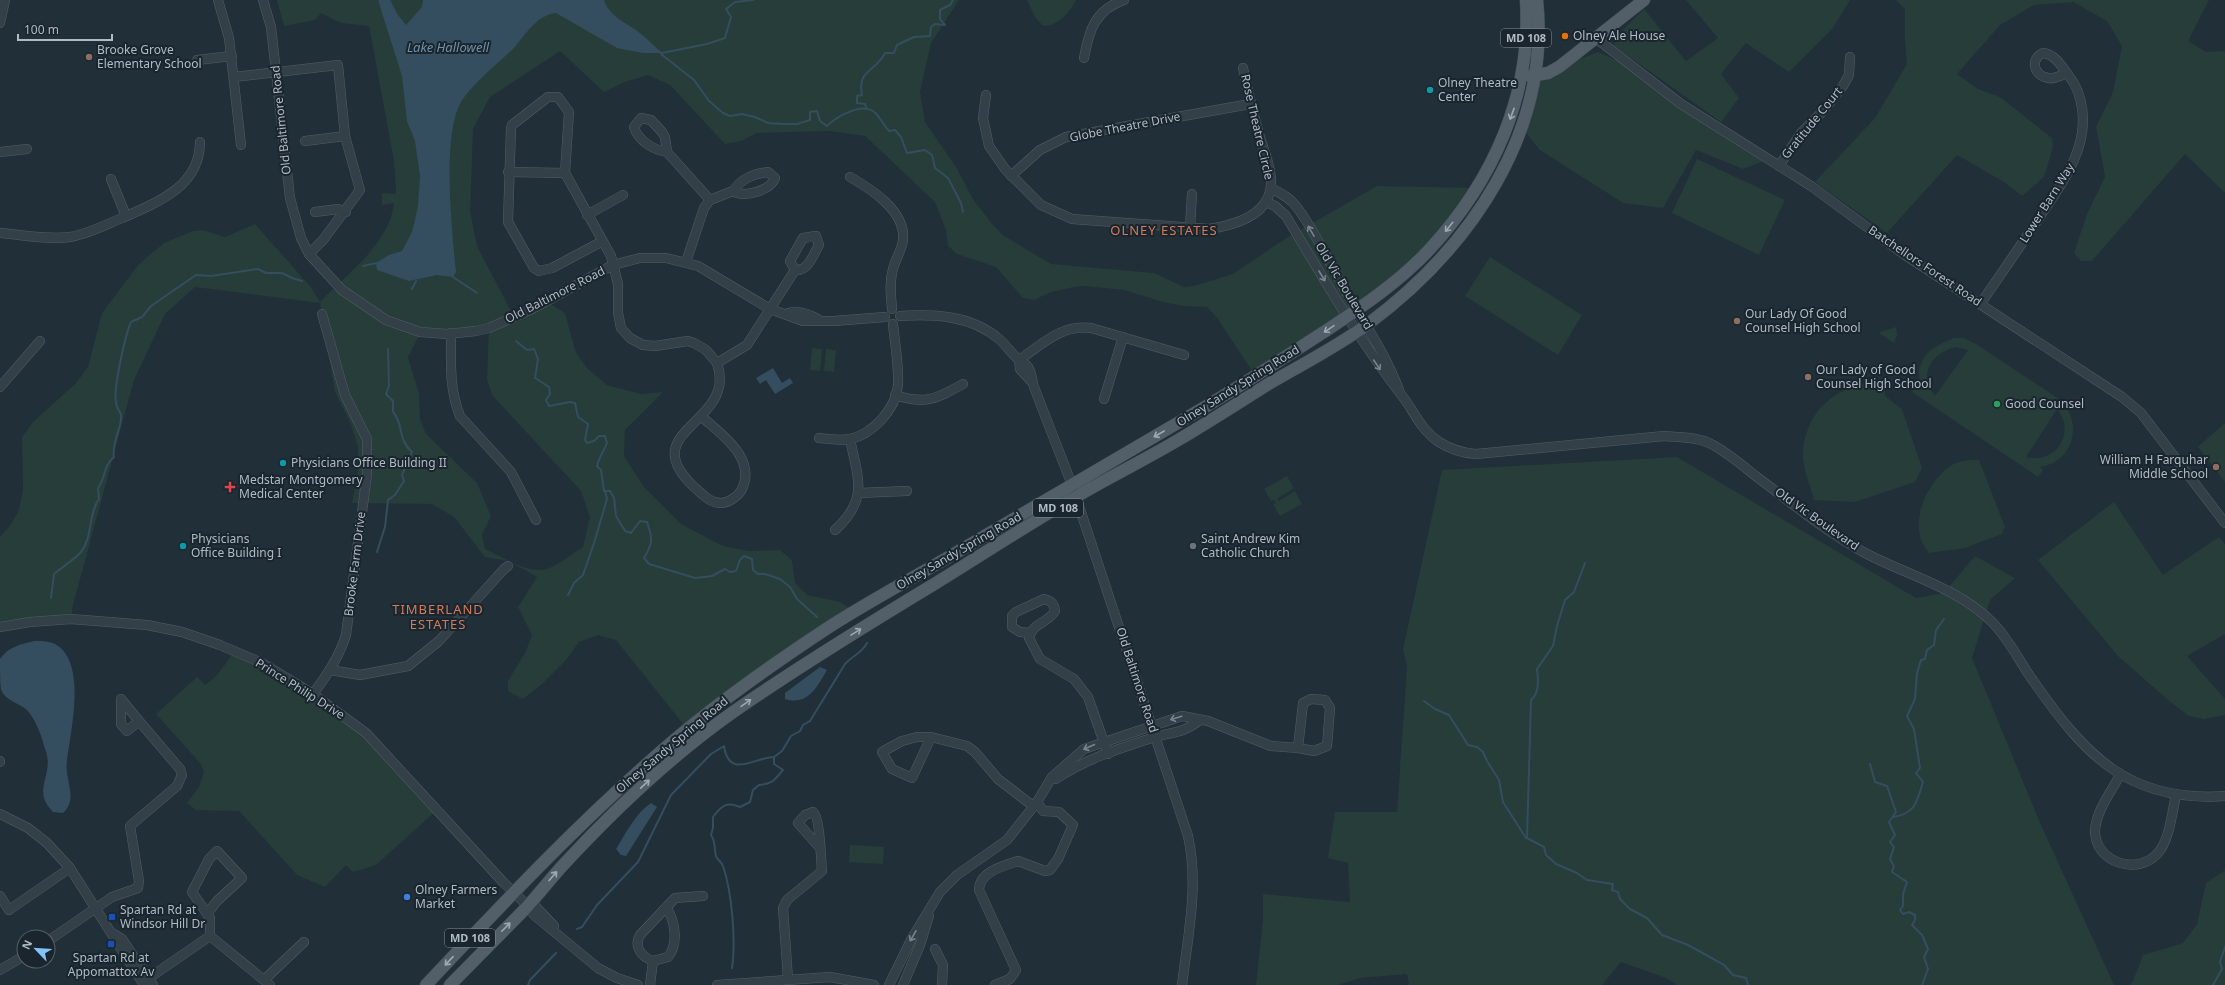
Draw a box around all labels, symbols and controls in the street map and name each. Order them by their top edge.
scale bar [18,16,112,42]
text: 100 m [24,21,59,38]
place label: Olney Ale House [1573,27,1666,44]
road number: MD 108 [1501,29,1551,47]
marker: Olney Ale House [1560,31,1570,41]
water label: Lake Hallowell [407,38,490,56]
place label: Brooke Grove Elementary School [97,41,202,72]
marker: Brooke Grove Elementary School [84,52,94,62]
street label: Old Baltimore Road [266,64,295,176]
street label: Rose Theatre Circle [1237,72,1278,182]
place label: Olney Theatre Center [1438,74,1517,105]
street label: Gratitude Court [1777,83,1846,162]
marker: Olney Theatre Center [1425,85,1435,95]
street label: Globe Theatre Drive [1068,107,1182,146]
one-way arrow [1508,108,1516,120]
street label: Lower Barn Way [2015,159,2078,246]
district label: OLNEY ESTATES [1110,221,1218,239]
street label: Batchellors Forest Road [1865,221,1985,310]
one-way arrow [1444,222,1453,232]
one-way arrow [1307,225,1315,237]
street label: Old Vic Boulevard [1312,239,1377,333]
street label: Old Baltimore Road [502,262,608,327]
one-way arrow [1318,270,1326,282]
place label: Our Lady Of Good Counsel High School [1745,305,1861,336]
marker: Our Lady Of Good Counsel High School [1732,316,1742,326]
one-way arrow [1323,324,1334,333]
street label: Olney Sandy Spring Road [1173,341,1302,430]
one-way arrow [1373,359,1382,370]
place label: Our Lady of Good Counsel High School [1816,361,1932,392]
marker: Our Lady of Good Counsel High School [1803,372,1813,382]
place label: Good Counsel [2005,395,2084,412]
marker: Good Counsel [1992,399,2002,409]
one-way arrow [1154,430,1165,438]
place label: William H Farquhar Middle School [2100,451,2208,482]
place label: Physicians Office Building II [291,454,447,471]
marker: Physicians Office Building II [278,458,288,468]
marker: William H Farquhar Middle School [2211,462,2221,472]
place label: Medstar Montgomery Medical Center [239,471,363,502]
marker: Medstar Montgomery Medical Center [224,481,236,493]
street label: Old Vic Boulevard [1772,483,1863,554]
road number: MD 108 [1033,499,1083,517]
street label: Olney Sandy Spring Road [893,508,1024,593]
street label: Brooke Farm Drive [340,510,369,617]
place label: Physicians Office Building I [191,530,281,561]
place label: Saint Andrew Kim Catholic Church [1201,530,1300,561]
marker: Physicians Office Building I [178,541,188,551]
marker: Saint Andrew Kim Catholic Church [1188,541,1198,551]
district label: TIMBERLAND ESTATES [392,600,484,633]
street label: Old Baltimore Road [1112,625,1163,735]
one-way arrow [850,628,861,637]
street label: Prince Philip Drive [252,654,348,723]
street label: Olney Sandy Spring Road [612,693,731,797]
one-way arrow [741,699,752,707]
one-way arrow [1169,715,1182,722]
one-way arrow [1084,744,1096,751]
one-way arrow [640,779,650,789]
one-way arrow [549,871,558,881]
place label: Olney Farmers Market [415,881,498,912]
marker: Olney Farmers Market [402,892,412,902]
place label: Spartan Rd at Windsor Hill Dr [120,901,205,932]
marker: Spartan Rd at Windsor Hill Dr [107,912,117,922]
one-way arrow [501,922,511,932]
north arrow [16,929,56,969]
road number: MD 108 [445,929,495,947]
one-way arrow [909,930,917,942]
text: N [18,937,35,952]
marker: Spartan Rd at Appomattox Av [106,939,116,949]
place label: Spartan Rd at Appomattox Av [68,949,155,980]
one-way arrow [444,956,454,966]

